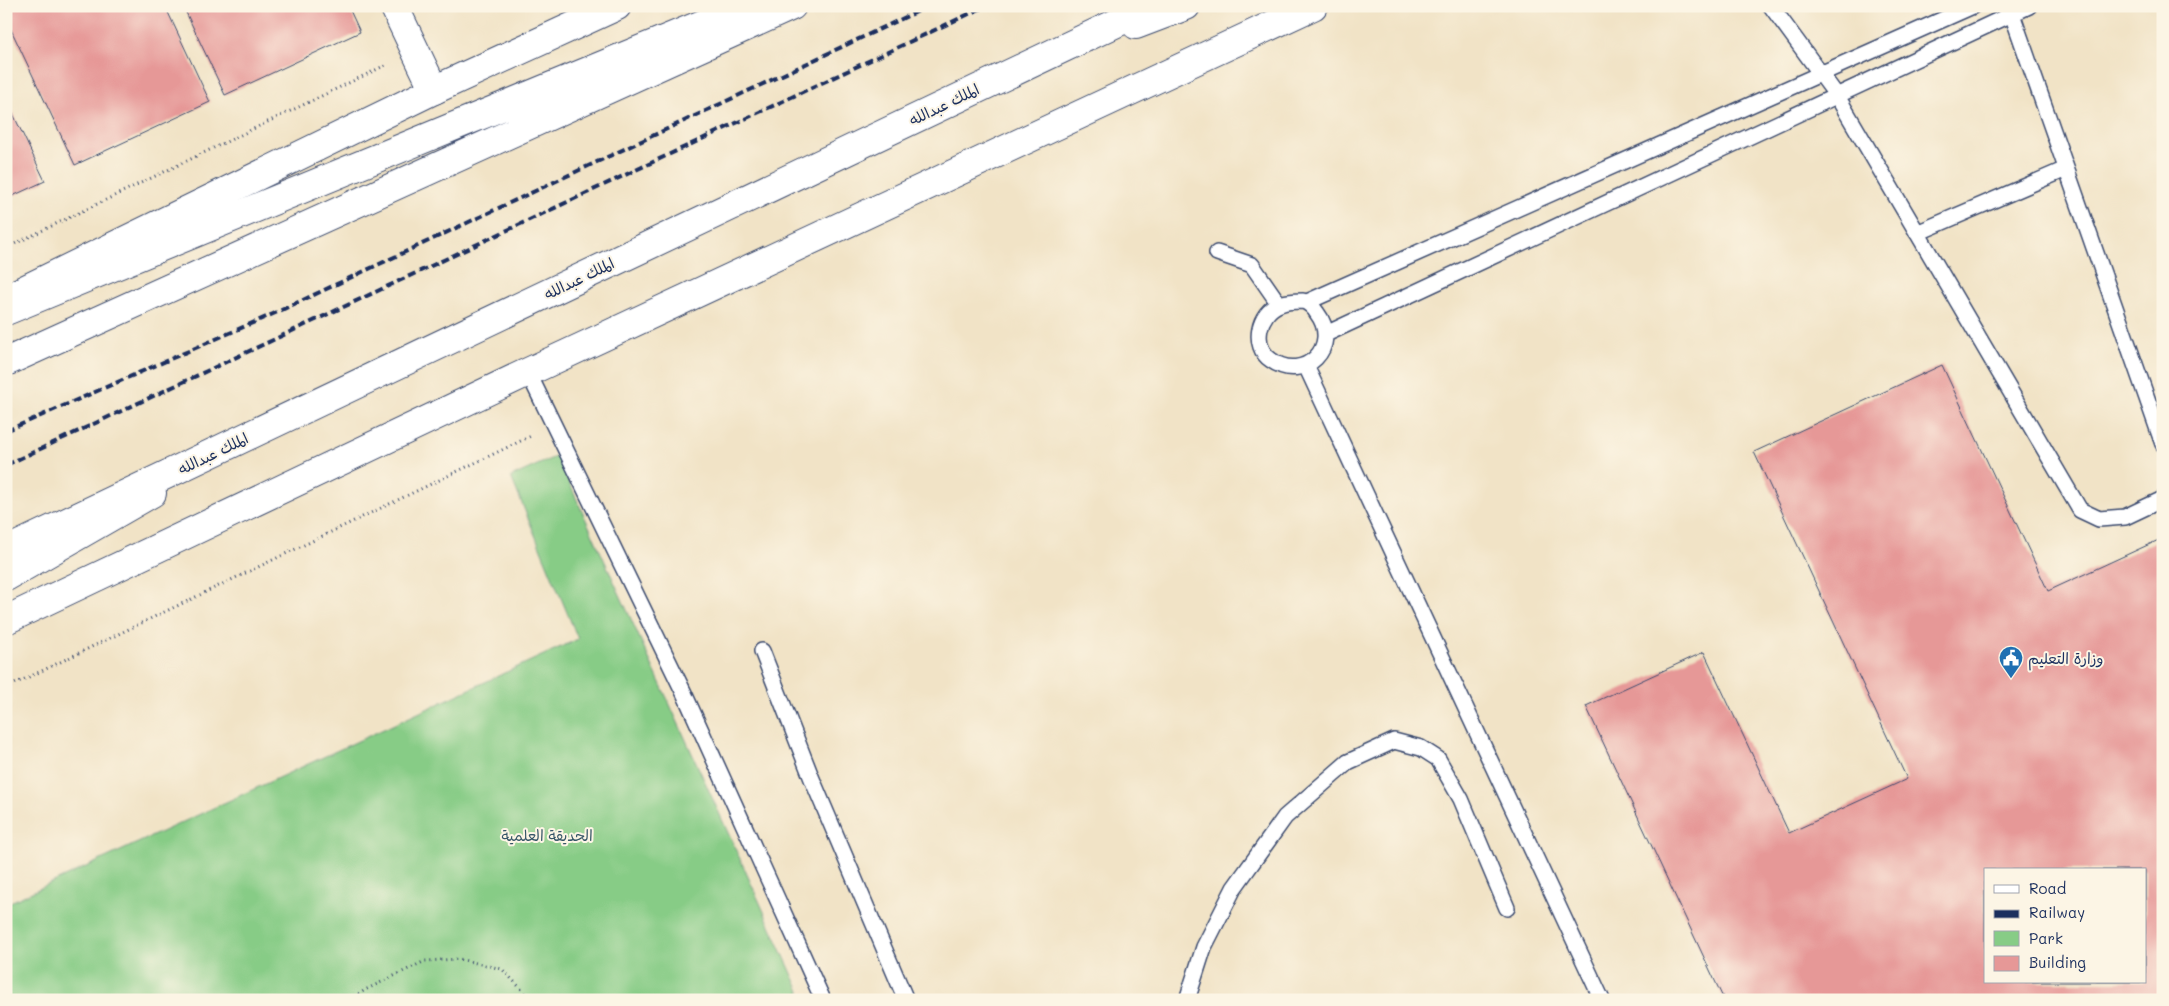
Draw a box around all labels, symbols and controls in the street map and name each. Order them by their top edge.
street label: الملك عبدالله [906,78,982,130]
street label: الملك عبدالله [541,252,617,304]
street label: الملك عبدالله [175,427,251,479]
public building icon: وزارة التعليم [1998,645,2024,679]
place label: وزارة التعليم [2028,648,2103,671]
park label: الحديقة العلمية [501,825,593,845]
legend [1984,868,2146,984]
text: Road [2029,878,2066,898]
text: Railway [2029,902,2085,922]
text: Park [2029,928,2063,948]
text: Building [2029,952,2086,972]

